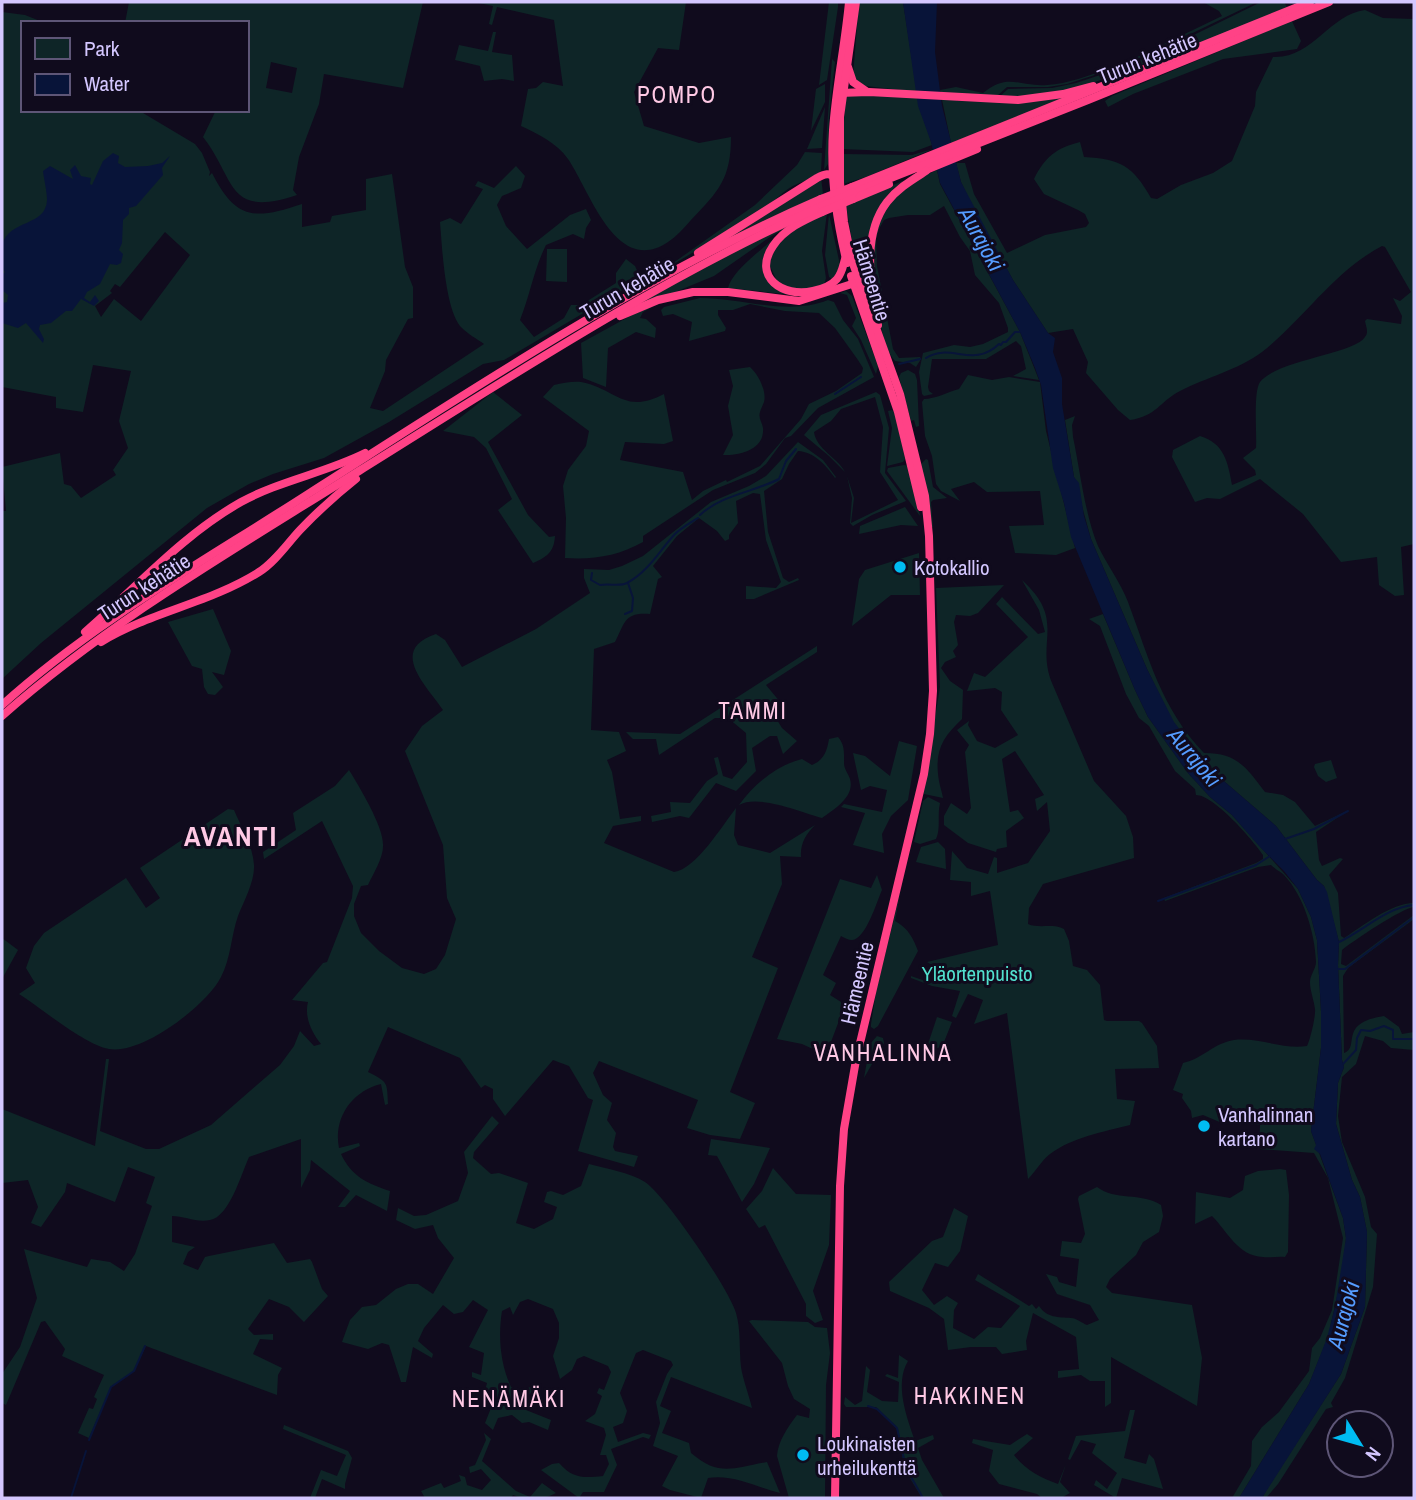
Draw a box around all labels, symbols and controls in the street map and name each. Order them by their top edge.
legend [21,21,248,112]
street label: Turun kehätie [1093,25,1201,91]
text: Park [84,34,120,63]
text: Water [84,69,130,98]
district label: POMPO [637,79,717,110]
water label: Aurajoki [951,200,1013,277]
street label: Hämeentie [846,235,898,325]
street label: Turun kehätie [574,249,680,327]
street label: Turun kehätie [92,546,196,628]
place label: Kotokallio [914,553,990,582]
marker: Kotokallio [892,559,908,575]
district label: TAMMI [718,695,788,726]
water label: Aurajoki [1160,720,1230,794]
district label: AVANTI [184,817,278,855]
street label: Hämeentie [833,939,881,1027]
park label: Yläortenpuisto [921,959,1033,988]
district label: VANHALINNA [813,1037,953,1068]
place label: Vanhalinnan kartano [1218,1100,1313,1153]
marker: Vanhalinnan kartano [1196,1118,1212,1134]
water label: Aurajoki [1319,1277,1367,1353]
district label: HAKKINEN [914,1380,1026,1411]
district label: NENÄMÄKI [452,1383,566,1414]
north arrow [1325,1409,1395,1479]
place label: Loukinaisten urheilukenttä [817,1429,917,1482]
text: N [1360,1442,1387,1467]
marker: Loukinaisten urheilukenttä [795,1447,811,1463]

